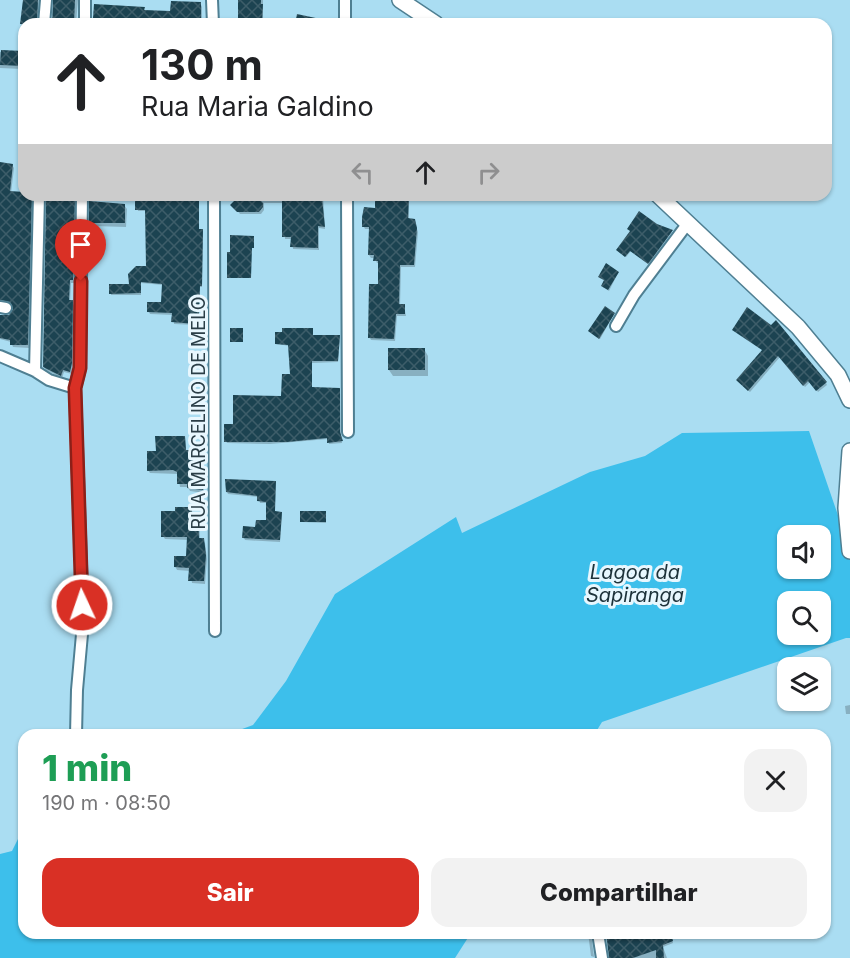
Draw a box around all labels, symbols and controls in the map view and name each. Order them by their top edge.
text: 130 m [141,39,263,90]
icon: ahead [42,42,120,120]
text: Rua Maria Galdino [141,90,374,123]
icon: left [346,156,379,189]
icon: ahead [409,156,442,189]
icon: right [472,156,505,189]
pin [55,219,106,281]
icon: arrive [64,228,97,261]
street label: RUA MARCELINO DE MELO [188,296,209,530]
map controls [777,525,831,711]
button: sound [777,525,831,579]
water label: Lagoa da Sapiranga [586,560,684,607]
position arrow [50,573,114,637]
button: search [777,591,831,645]
button: layers [777,657,831,711]
text: 1 min [42,746,132,790]
button: close [744,749,807,812]
text: 190 m · 08:50 [42,791,171,815]
button: Sair [42,858,419,927]
button: Compartilhar [431,858,807,927]

